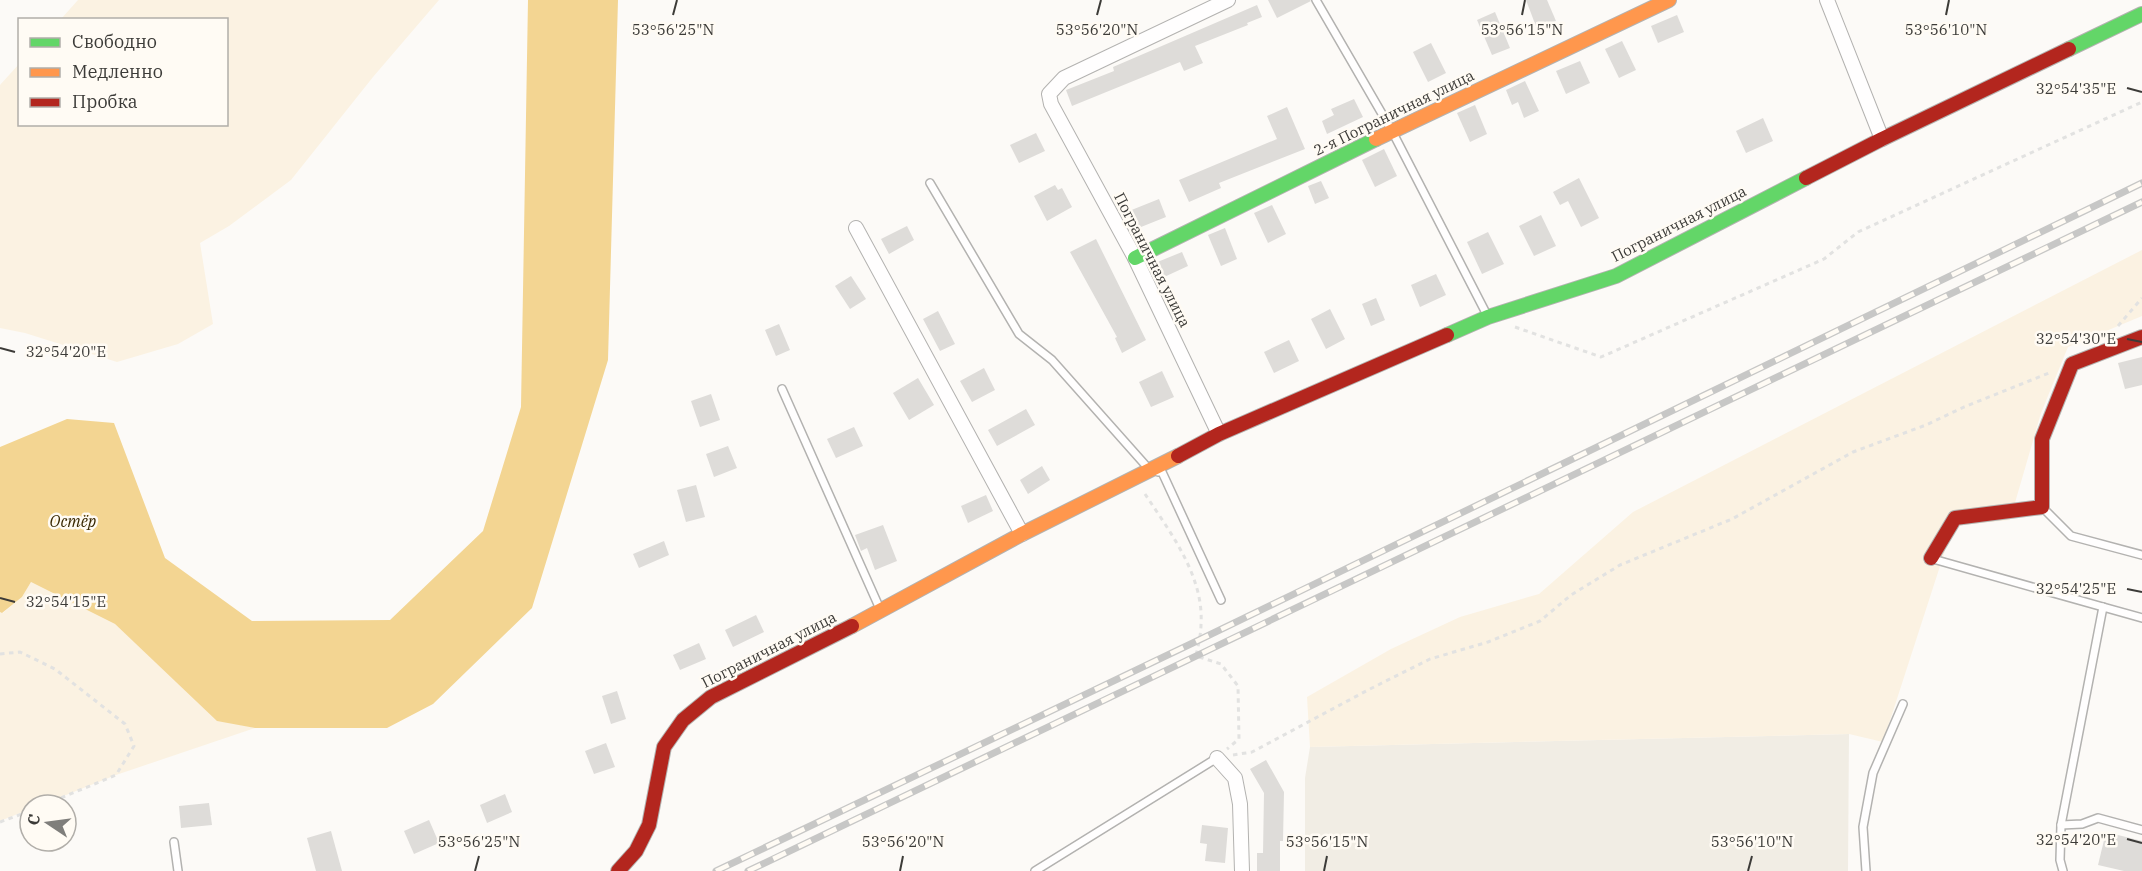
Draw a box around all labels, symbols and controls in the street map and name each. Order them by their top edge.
legend [18,18,228,126]
text: 53°56'25"N [632,20,714,39]
text: 53°56'20"N [1056,20,1138,39]
text: 53°56'15"N [1481,20,1563,39]
text: 53°56'10"N [1905,20,1987,39]
text: Свободно [72,30,157,53]
text: Медленно [72,60,163,83]
street label: 2-я Пограничная улица [1310,65,1477,160]
text: 32°54'35"E [2036,79,2116,98]
text: Пробка [72,90,138,113]
street label: Пограничная улица [1608,181,1749,266]
street label: Пограничная улица [1110,189,1195,330]
text: 32°54'30"E [2036,329,2116,348]
text: 32°54'20"E [26,342,106,361]
water label: Остёр [50,511,96,531]
text: 32°54'25"E [2036,579,2116,598]
text: 32°54'15"E [26,592,106,611]
street label: Пограничная улица [698,607,839,692]
north arrow [18,793,78,853]
text: С [22,812,44,827]
text: 32°54'20"E [2036,830,2116,849]
text: 53°56'25"N [438,832,520,851]
text: 53°56'20"N [862,832,944,851]
text: 53°56'15"N [1286,832,1368,851]
text: 53°56'10"N [1711,832,1793,851]

